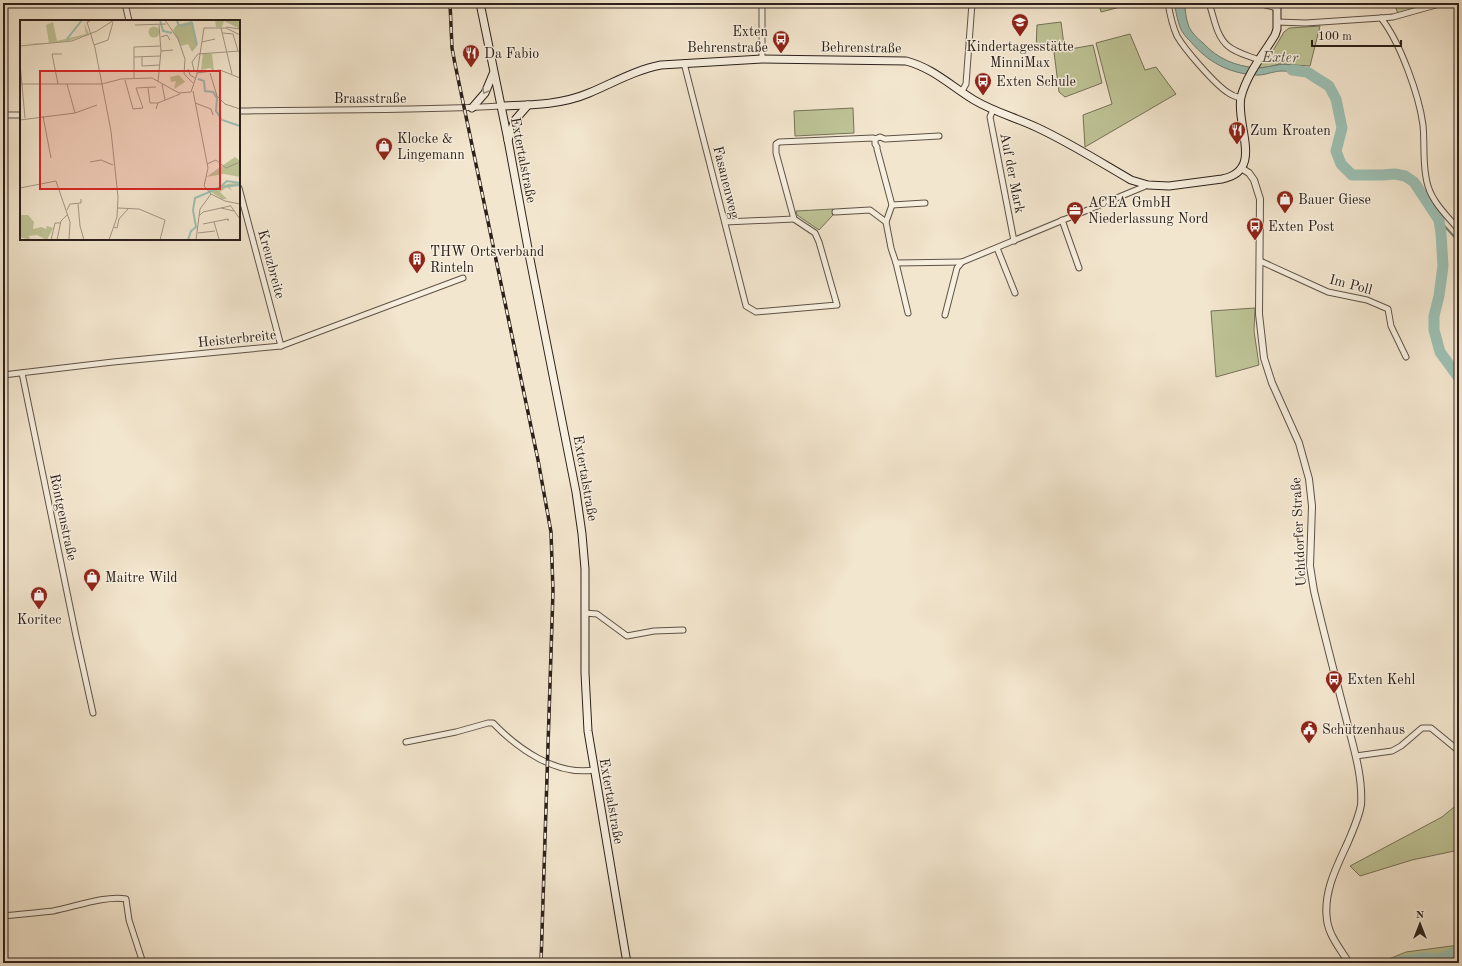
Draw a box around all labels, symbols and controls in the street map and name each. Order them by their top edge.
school or university icon: Kindertagesstätte MinniMax [1010,12,1030,37]
inset map [20,20,240,240]
scale bar [1312,22,1401,48]
place label: Exten Behrenstraße [687,25,768,55]
bus stop icon: Exten Behrenstraße [771,29,791,54]
text: 100 m [1318,31,1352,43]
street label: Behrenstraße [820,40,902,56]
place label: Kindertagesstätte MinniMax [966,40,1074,70]
restaurant icon: Da Fabio [461,43,481,68]
place label: Da Fabio [484,47,539,61]
water label: Exter [1261,51,1299,66]
bus stop icon: Exten Schule [973,71,993,96]
place label: Exten Schule [996,75,1076,89]
one-way arrow [483,87,490,94]
street label: Braasstraße [334,92,406,106]
street label: Extertalstraße [508,116,538,204]
restaurant icon: Zum Kroaten [1227,120,1247,145]
place label: Zum Kroaten [1250,124,1331,138]
place label: Klocke & Lingemann [397,132,465,162]
street label: Auf der Mark [997,132,1027,215]
shop icon: Klocke & Lingemann [374,136,394,161]
street label: Fasanenweg [710,145,742,220]
shop icon: Bauer Giese [1275,189,1295,214]
place label: Bauer Giese [1298,193,1371,207]
place label: ACEA GmbH Niederlassung Nord [1088,196,1209,226]
office icon: ACEA GmbH Niederlassung Nord [1065,200,1085,225]
bus stop icon: Exten Post [1245,216,1265,241]
place label: Exten Post [1268,220,1335,234]
street label: Kreuzbreite [255,228,287,300]
place label: THW Ortsverband Rinteln [430,245,544,275]
building icon: THW Ortsverband Rinteln [407,249,427,274]
street label: Im Poll [1328,273,1374,297]
street label: Heisterbreite [197,328,277,350]
street label: Extertalstraße [571,434,599,522]
street label: Röntgenstraße [47,473,79,562]
street label: Uchtdorfer Straße [1289,477,1309,587]
shop icon: Maitre Wild [82,567,102,592]
place label: Maitre Wild [105,571,178,585]
shop icon: Koritec [29,585,49,610]
place label: Koritec [17,613,61,627]
bus stop icon: Exten Kehl [1324,669,1344,694]
place label: Exten Kehl [1347,673,1415,687]
public building icon: Schützenhaus [1299,719,1319,744]
place label: Schützenhaus [1322,723,1405,737]
street label: Extertalstraße [597,757,625,845]
north arrow [1400,904,1440,944]
text: N [1416,910,1425,921]

